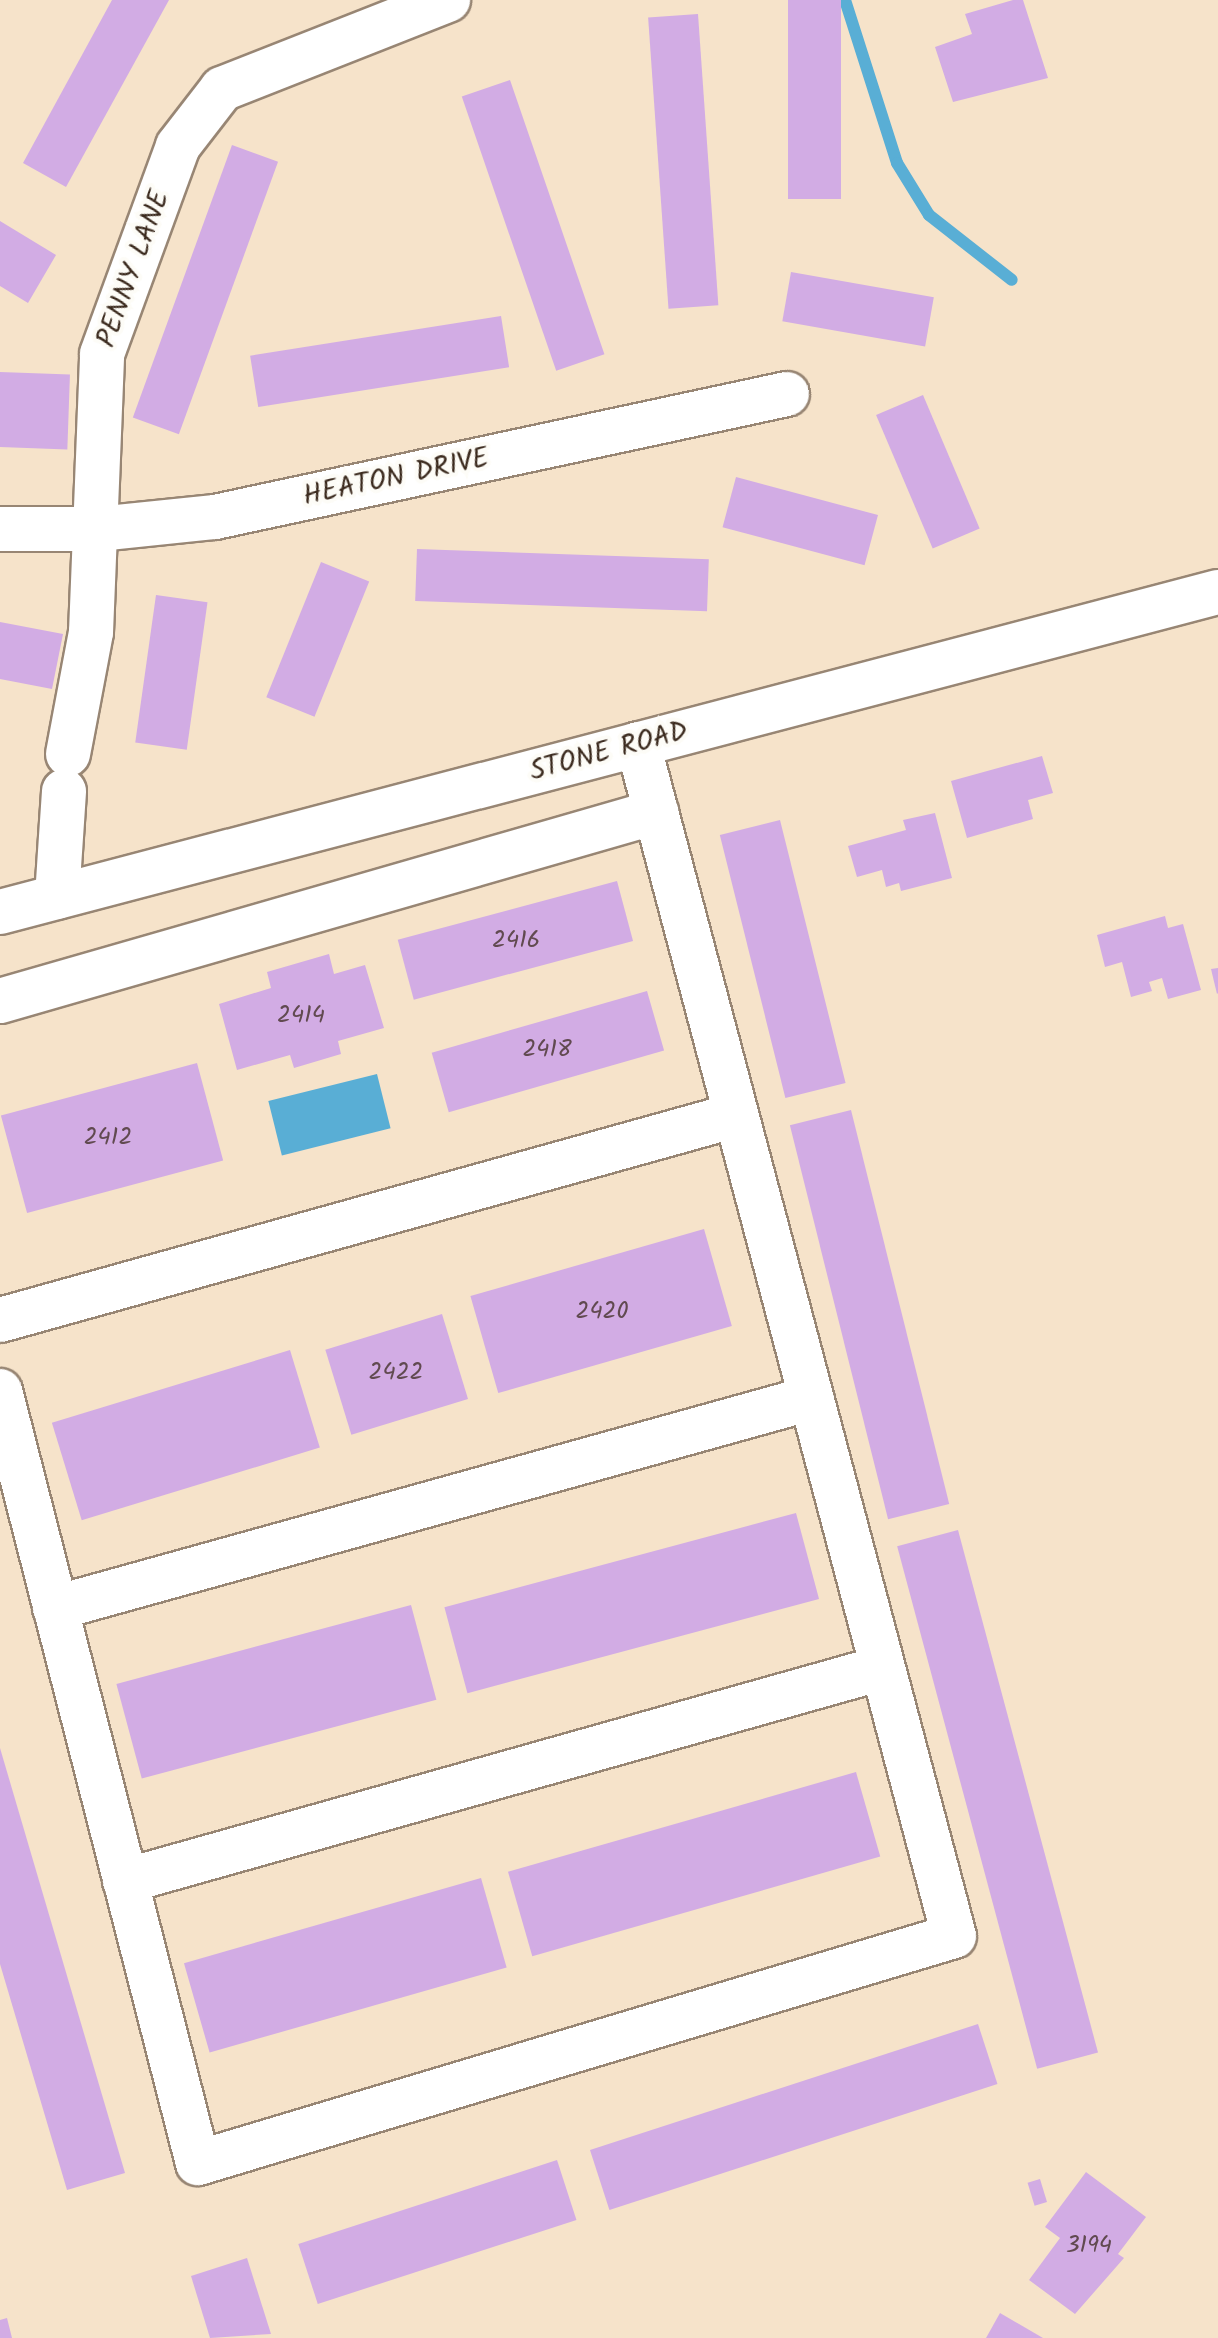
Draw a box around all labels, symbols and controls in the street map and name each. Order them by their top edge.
street label: PENNY LANE [90,186,178,352]
street label: HEATON DRIVE [300,442,492,514]
street label: STONE ROAD [526,715,692,789]
house number: 2416 [492,927,540,955]
house number: 2414 [277,1002,325,1030]
house number: 2418 [522,1036,572,1064]
house number: 2412 [84,1124,132,1152]
house number: 2420 [575,1298,629,1326]
house number: 2422 [368,1359,424,1387]
house number: 3194 [1066,2232,1112,2260]

